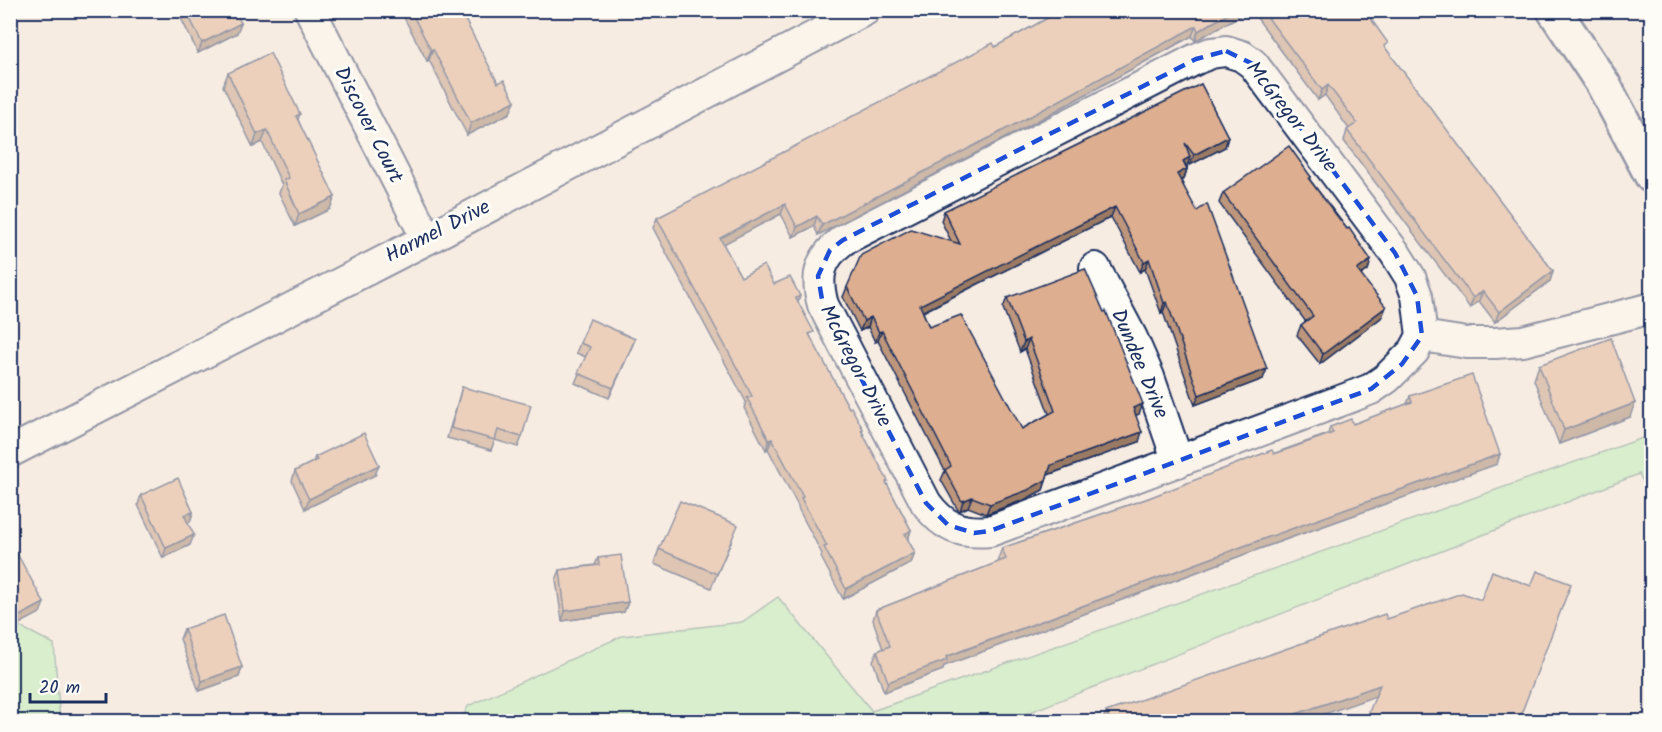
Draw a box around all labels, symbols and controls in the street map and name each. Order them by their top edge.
street label: McGregor Drive [1237,54,1346,180]
street label: Discover Court [324,61,412,190]
street label: Harmel Drive [380,191,497,273]
street label: McGregor Drive [810,299,900,434]
street label: Dundee Drive [1101,304,1177,425]
scale bar [30,666,106,704]
text: 20 m [39,674,80,703]

